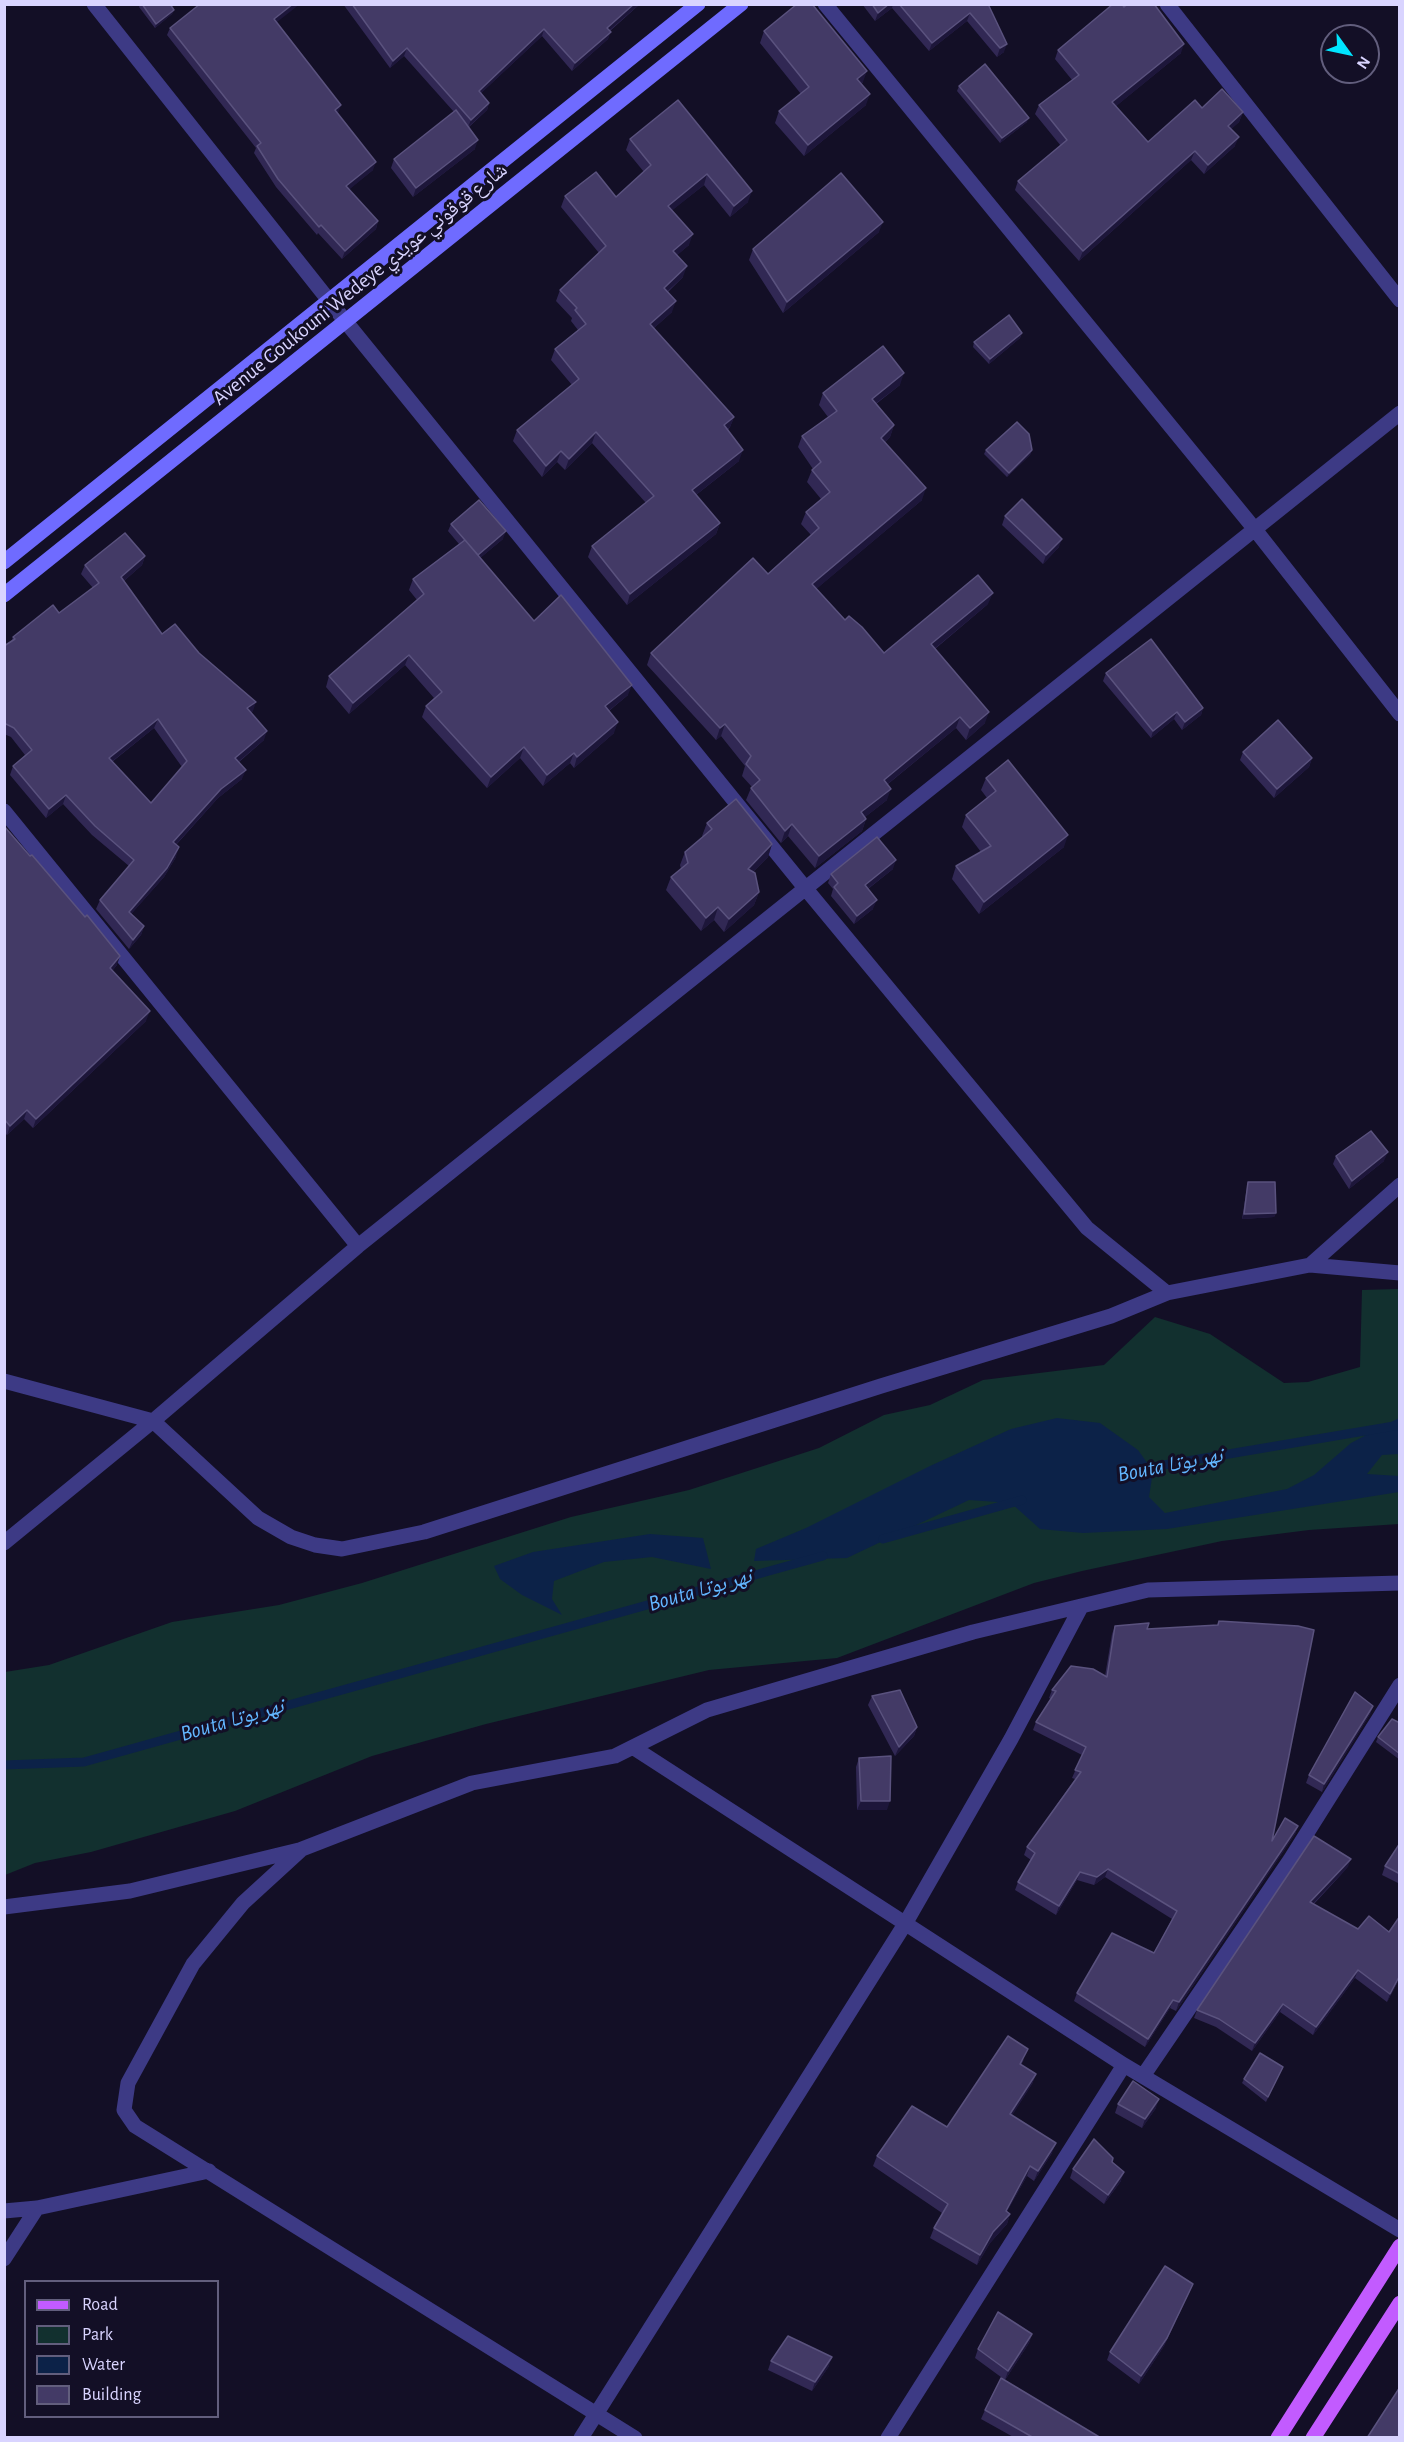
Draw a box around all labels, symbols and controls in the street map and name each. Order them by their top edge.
north arrow [1320,24,1380,84]
text: N [1354,54,1373,72]
street label: Avenue Goukouni Wedeye شارع قوقوني عويدي [207,157,513,411]
water label: Bouta نهر بوتا [1115,1442,1225,1488]
water label: Bouta نهر بوتا [645,1563,755,1617]
water label: Bouta نهر بوتا [177,1693,287,1747]
legend [24,2280,219,2418]
text: Road [82,2296,118,2314]
text: Park [82,2326,113,2344]
text: Water [82,2356,125,2374]
text: Building [82,2386,141,2404]

